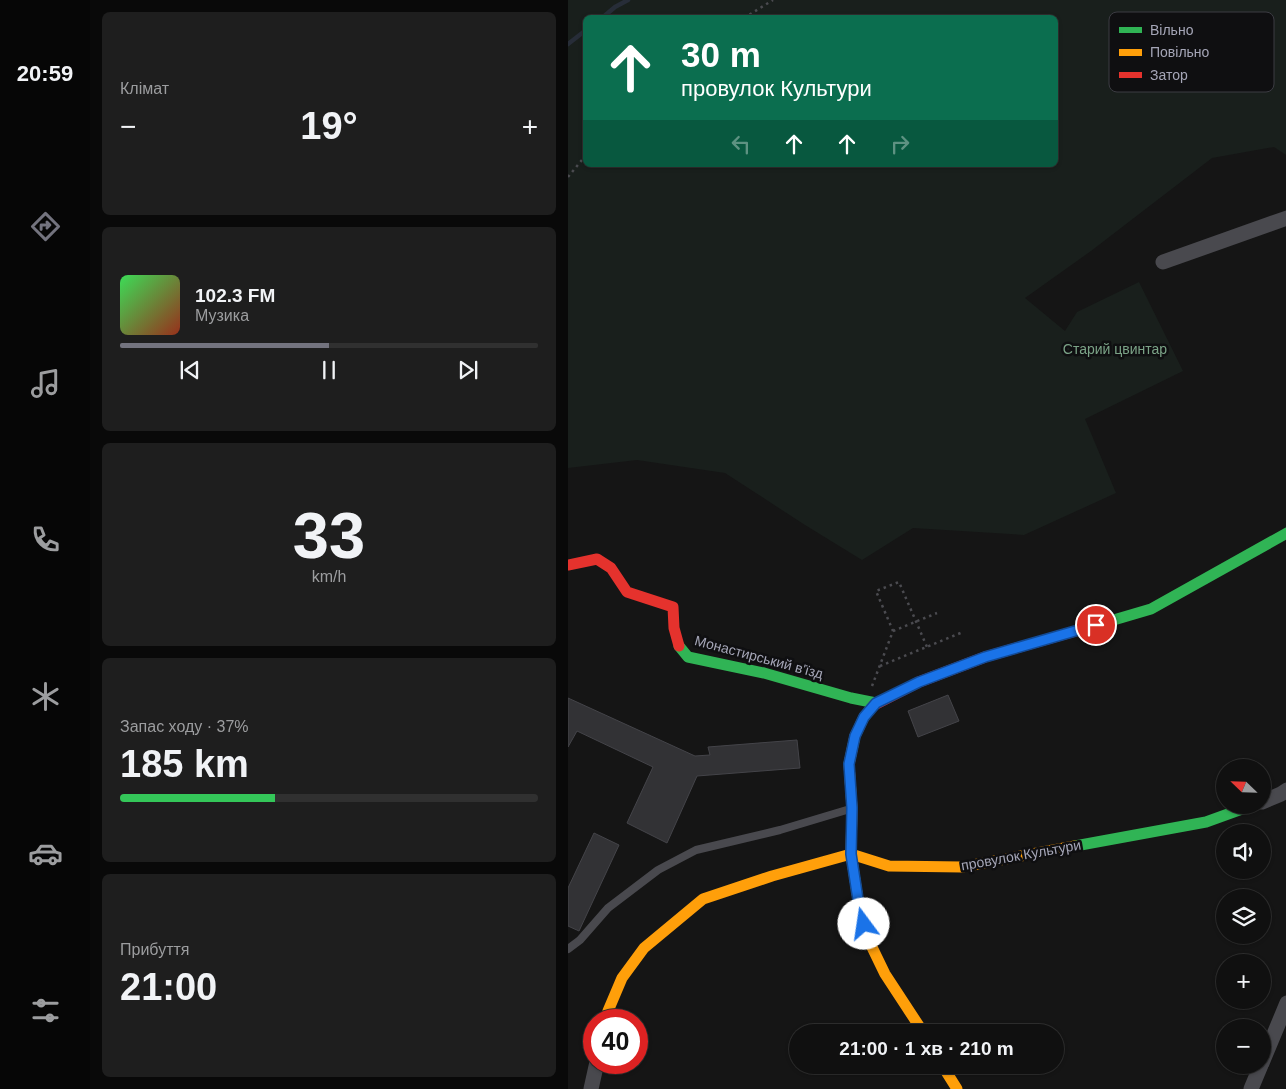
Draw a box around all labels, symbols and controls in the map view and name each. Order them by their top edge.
legend [1109,12,1274,92]
text: Вільно [1150,22,1194,38]
icon: ahead [598,35,663,100]
text: 30 m [681,35,761,74]
text: Повільно [1150,44,1210,60]
text: 20:59 [17,61,73,86]
text: Затор [1150,67,1188,83]
text: провулок Культури [681,76,872,101]
text: Клімат [120,80,169,97]
text: 19° [300,105,358,147]
text: − [120,111,136,142]
text: + [522,111,538,142]
icon: left [727,130,755,158]
icon: ahead [780,130,808,158]
icon: ahead [833,130,861,158]
icon: right [886,130,914,158]
icon: directions [28,209,63,244]
text: 102.3 FM [195,285,275,306]
text: Музика [195,307,249,324]
park label: Старий цвинтар [1063,341,1167,357]
icon: previous [176,356,204,384]
icon: pause [315,356,343,384]
icon: next [454,356,482,384]
icon: music [28,366,63,401]
text: 33 [293,499,365,572]
icon: phone [28,522,63,557]
text: km/h [312,568,346,585]
pin [1075,604,1117,646]
icon: arrive [1082,611,1110,639]
street label: Монастирський в'їзд [693,632,825,682]
icon: climate [28,679,63,714]
text: Запас ходу · 37% [120,718,249,735]
text: 185 km [120,743,249,785]
north arrow [1216,759,1270,814]
map controls [1216,759,1271,1074]
button: sound [1216,824,1271,879]
icon: car [28,836,63,871]
street label: провулок Культури [960,837,1082,873]
button: layers [1216,889,1271,944]
position arrow [837,897,889,949]
text: Прибуття [120,941,189,958]
button: + [1216,954,1271,1009]
text: 21:00 [120,966,217,1008]
icon: filters [28,993,63,1028]
speed limit sign: 40 [583,1009,648,1074]
button: − [1216,1019,1271,1074]
text: 21:00 · 1 хв · 210 m [839,1038,1014,1059]

